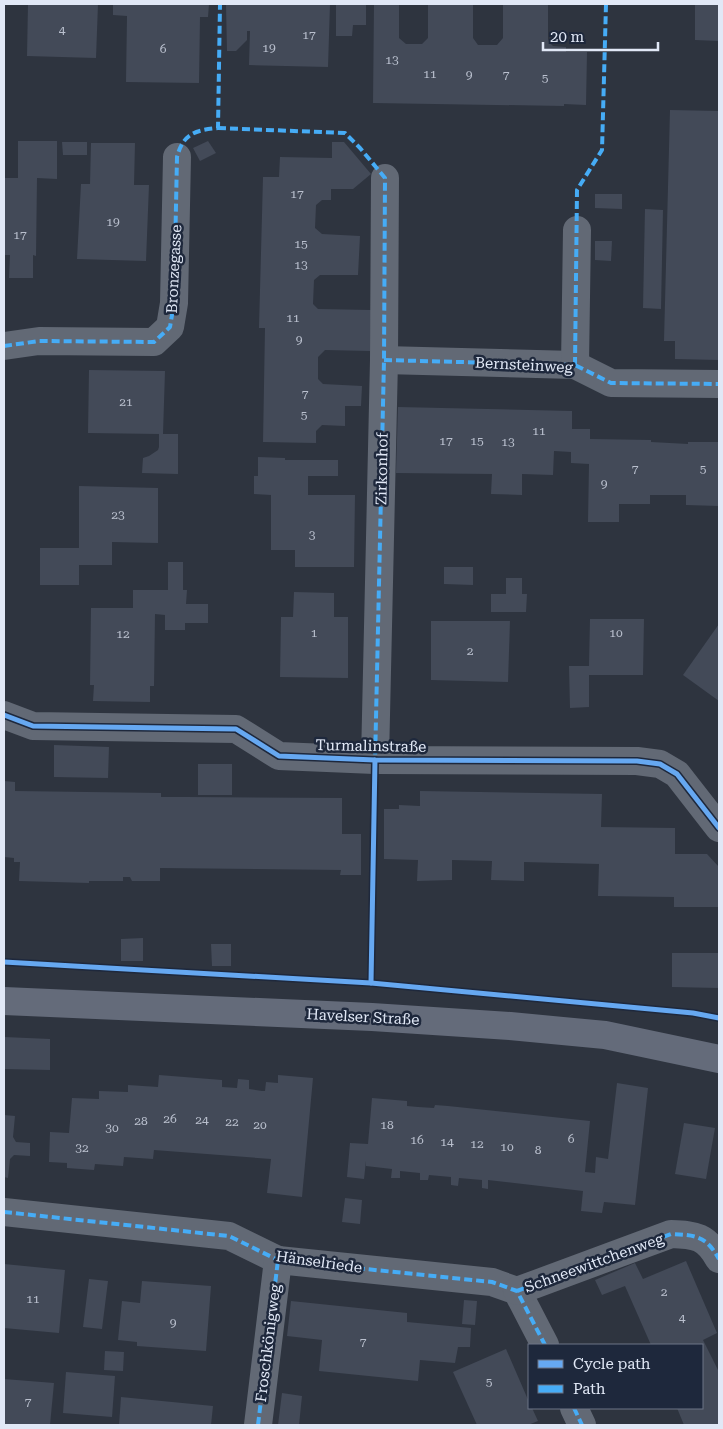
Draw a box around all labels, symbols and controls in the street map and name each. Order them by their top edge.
scale bar [543,20,658,52]
house number: 4 [59,23,66,37]
house number: 17 [302,28,316,42]
text: 20 m [550,28,585,46]
house number: 19 [262,41,276,55]
house number: 6 [160,42,167,56]
house number: 13 [385,53,399,67]
house number: 11 [423,67,437,81]
house number: 9 [466,68,473,82]
house number: 7 [503,68,510,82]
house number: 5 [542,71,549,85]
house number: 17 [290,187,304,201]
house number: 19 [106,215,120,229]
street label: Bronzegasse [163,224,185,314]
house number: 17 [13,228,27,242]
house number: 15 [294,237,308,251]
house number: 13 [294,258,308,272]
house number: 11 [286,311,300,325]
house number: 9 [296,333,303,347]
street label: Bernsteinweg [475,353,574,377]
house number: 7 [302,387,309,401]
house number: 21 [119,395,133,409]
house number: 5 [301,408,308,422]
house number: 11 [532,424,546,438]
street label: Zirkonhof [372,431,392,505]
house number: 17 [439,434,453,448]
house number: 15 [470,434,484,448]
house number: 13 [501,435,515,449]
house number: 7 [632,462,639,476]
house number: 5 [700,462,707,476]
house number: 9 [601,477,608,491]
house number: 23 [111,508,125,522]
house number: 3 [309,528,316,542]
house number: 1 [311,626,318,640]
house number: 10 [609,626,623,640]
house number: 12 [116,627,130,641]
house number: 2 [467,644,474,658]
street label: Turmalinstraße [315,736,427,756]
street label: Havelser Straße [306,1005,420,1029]
house number: 26 [163,1112,177,1126]
house number: 24 [195,1113,209,1127]
house number: 28 [134,1114,148,1128]
house number: 22 [225,1115,239,1129]
house number: 20 [253,1118,267,1132]
house number: 18 [380,1118,394,1132]
house number: 30 [105,1121,119,1135]
house number: 6 [568,1132,575,1146]
house number: 16 [410,1133,424,1147]
house number: 14 [440,1135,454,1149]
house number: 12 [470,1137,484,1151]
house number: 10 [500,1140,514,1154]
house number: 32 [75,1141,89,1155]
house number: 8 [535,1143,542,1157]
street label: Schneewittchenweg [522,1229,666,1297]
street label: Hänselriede [275,1247,363,1277]
street label: Froschkönigweg [252,1282,284,1403]
house number: 2 [661,1285,668,1299]
house number: 11 [26,1292,40,1306]
house number: 4 [679,1311,686,1325]
house number: 9 [170,1316,177,1330]
house number: 7 [360,1335,367,1349]
legend [528,1344,703,1409]
text: Cycle path [573,1355,651,1373]
house number: 5 [486,1375,493,1389]
text: Path [573,1380,606,1398]
house number: 7 [25,1395,32,1409]

